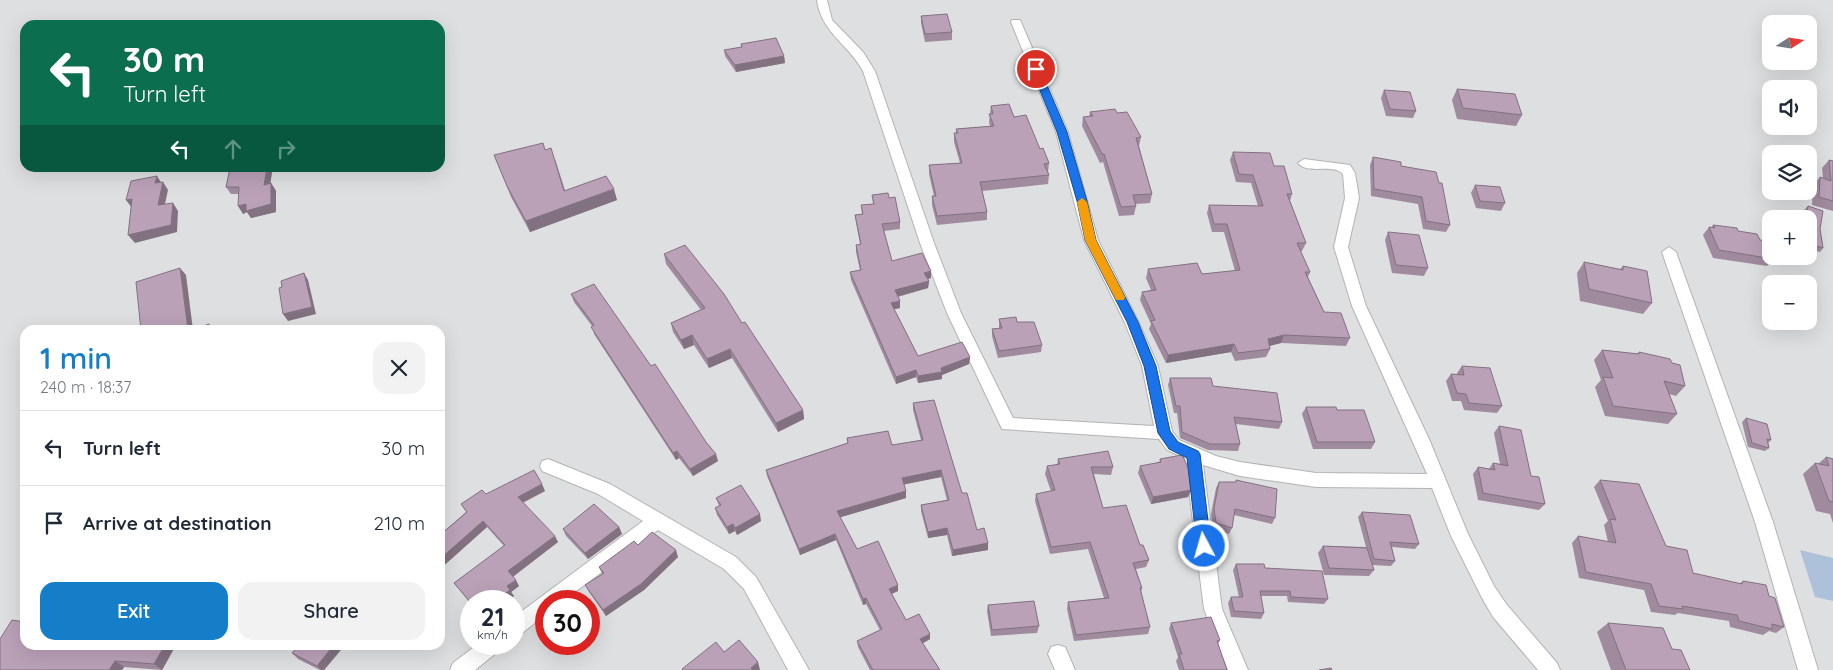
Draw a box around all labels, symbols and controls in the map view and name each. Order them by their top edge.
north arrow [1762,15,1818,70]
map controls [1762,15,1817,330]
text: 30 m [123,37,205,81]
icon: left [40,40,105,105]
pin [1015,48,1057,90]
icon: arrive [1022,55,1050,83]
text: Turn left [123,80,206,108]
button: sound [1762,80,1817,135]
icon: left [166,135,194,163]
icon: ahead [219,135,247,163]
icon: right [272,135,300,163]
button: layers [1762,145,1817,200]
button: + [1762,210,1817,265]
button: − [1762,275,1817,330]
text: 1 min [40,339,112,377]
button: close [373,342,425,394]
text: 240 m · 18:37 [40,377,132,397]
icon: left [40,434,68,462]
text: Turn left [83,436,161,460]
text: 30 m [381,436,425,460]
icon: arrive [40,509,68,537]
text: Arrive at destination [83,511,272,535]
text: 210 m [374,511,425,535]
position arrow [1177,519,1229,571]
button: Exit [40,582,228,640]
button: Share [238,582,425,640]
speed limit sign: 30 [535,590,600,655]
text: 21 [481,601,504,632]
text: km/h [477,627,508,642]

